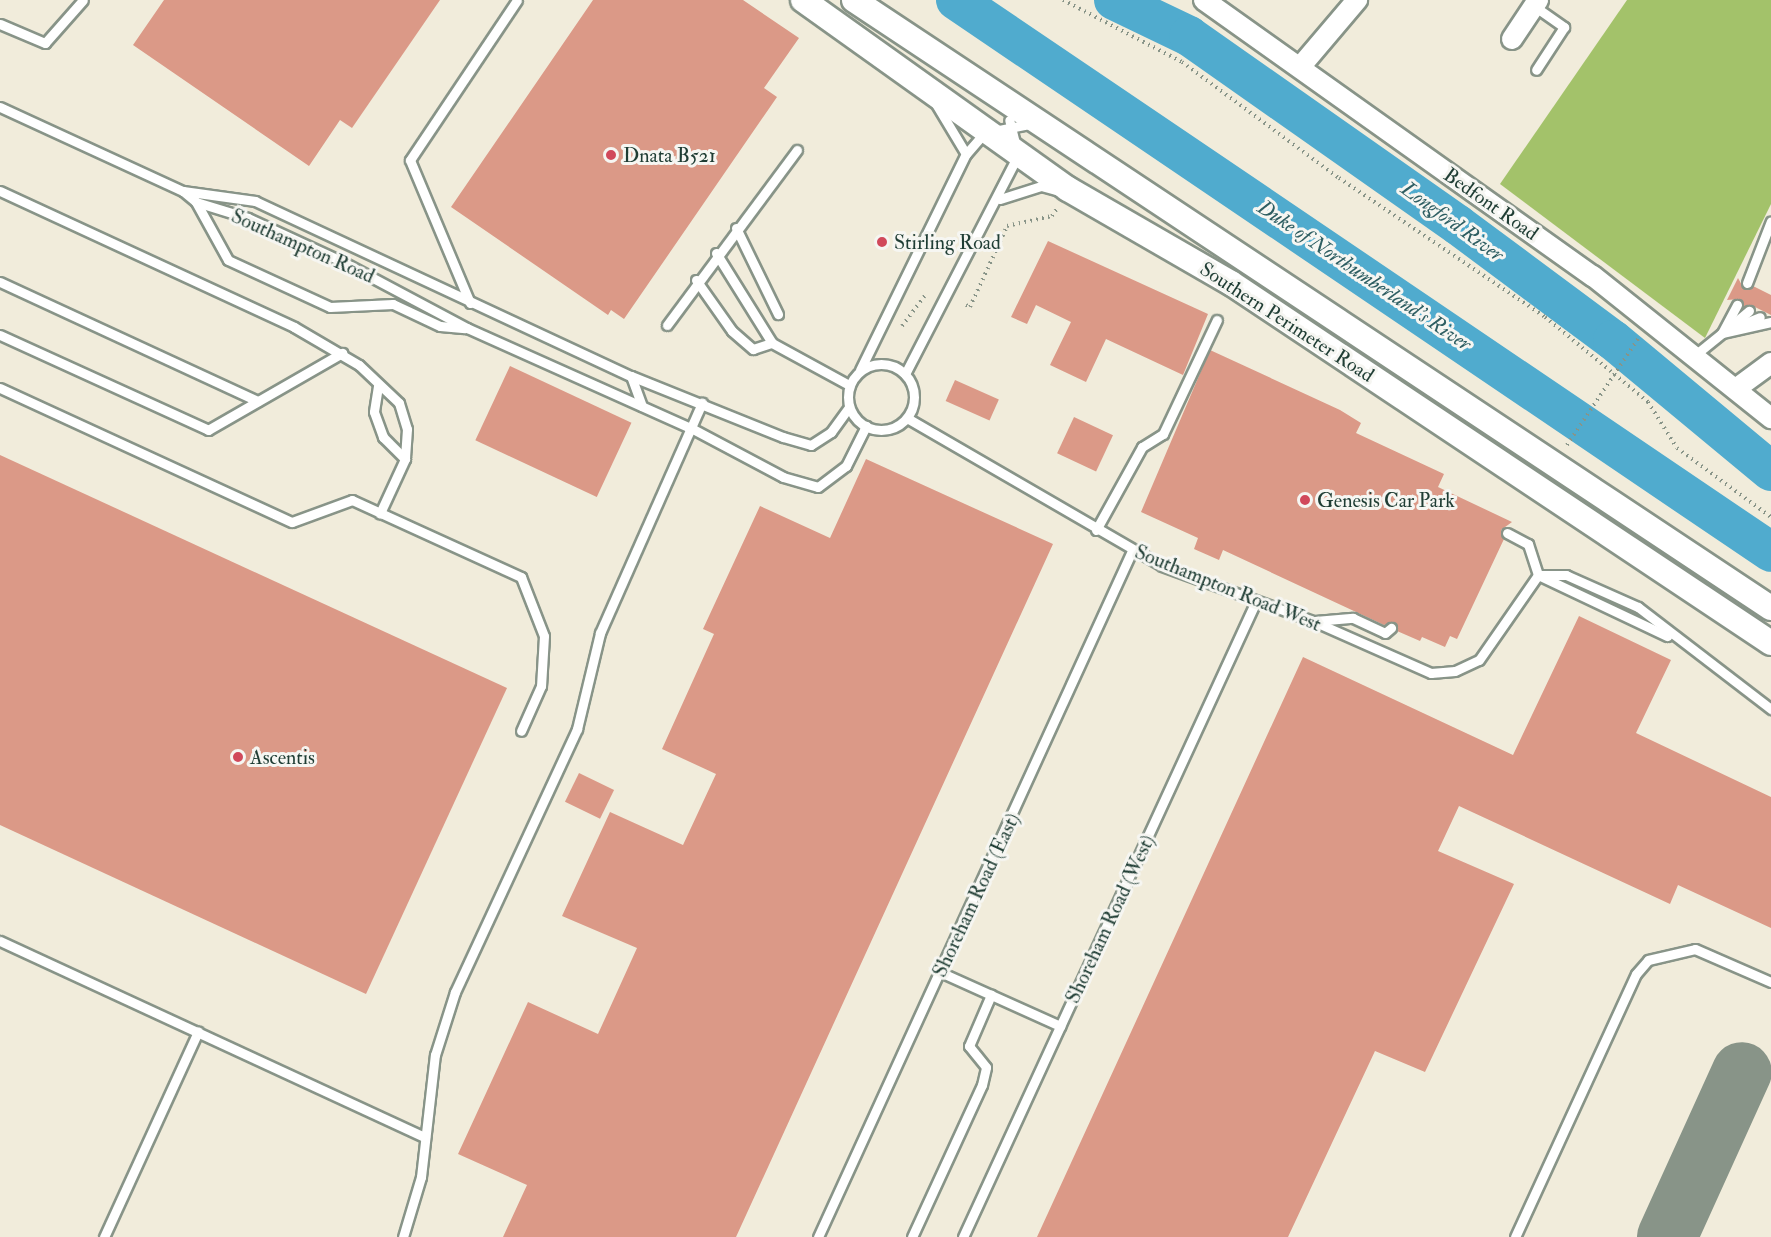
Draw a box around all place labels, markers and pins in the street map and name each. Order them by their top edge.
place label: Dnata B521 [623,143,716,167]
marker: Dnata B521 [604,148,618,162]
place label: Stirling Road [894,230,1001,254]
marker: Stirling Road [875,235,889,249]
place label: Genesis Car Park [1317,488,1455,512]
marker: Genesis Car Park [1298,493,1312,507]
place label: Ascentis [250,745,315,769]
marker: Ascentis [231,750,245,764]

